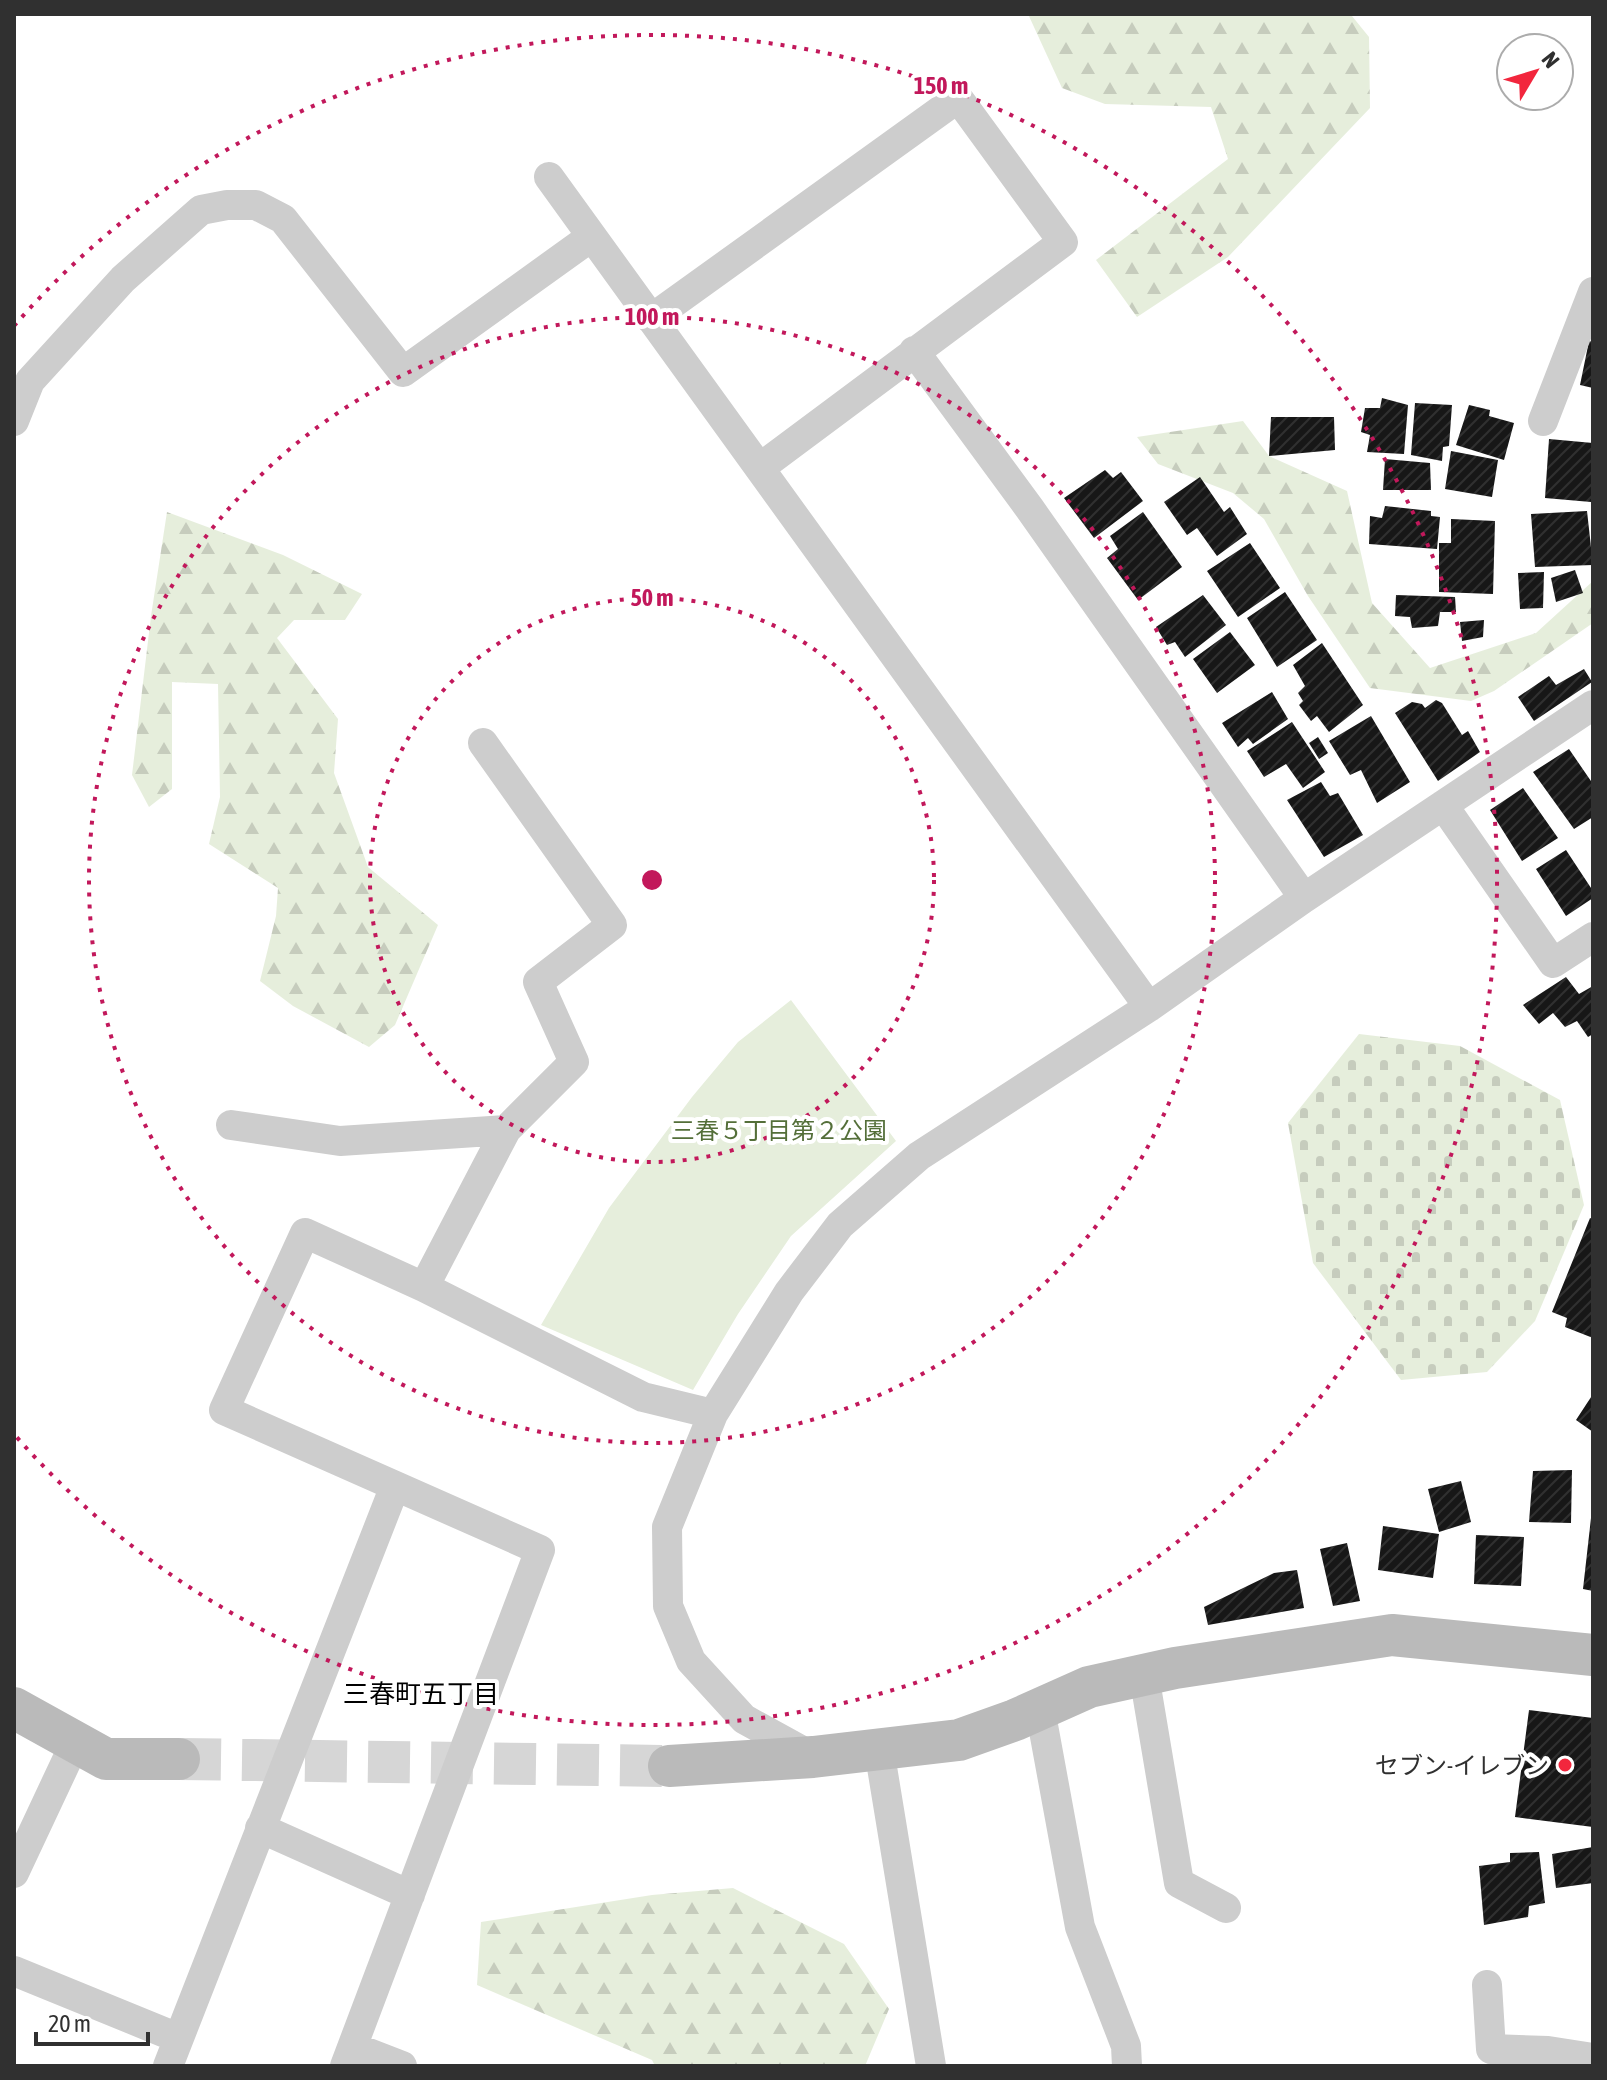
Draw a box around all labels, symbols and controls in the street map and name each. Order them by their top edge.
north arrow [1495,32,1575,112]
text: N [1537,47,1565,73]
text: 150 m [914,72,968,99]
text: 100 m [625,303,679,330]
text: 50 m [630,584,674,611]
centre of rings [638,866,666,894]
park label: 三春５丁目第２公園 [671,1117,887,1144]
district label: 三春町五丁目 [343,1679,499,1709]
place label: セブン-イレブン [1375,1752,1549,1779]
marker: セブン-イレブン [1556,1756,1574,1774]
scale bar [36,1996,148,2046]
text: 20 m [48,2010,91,2037]

